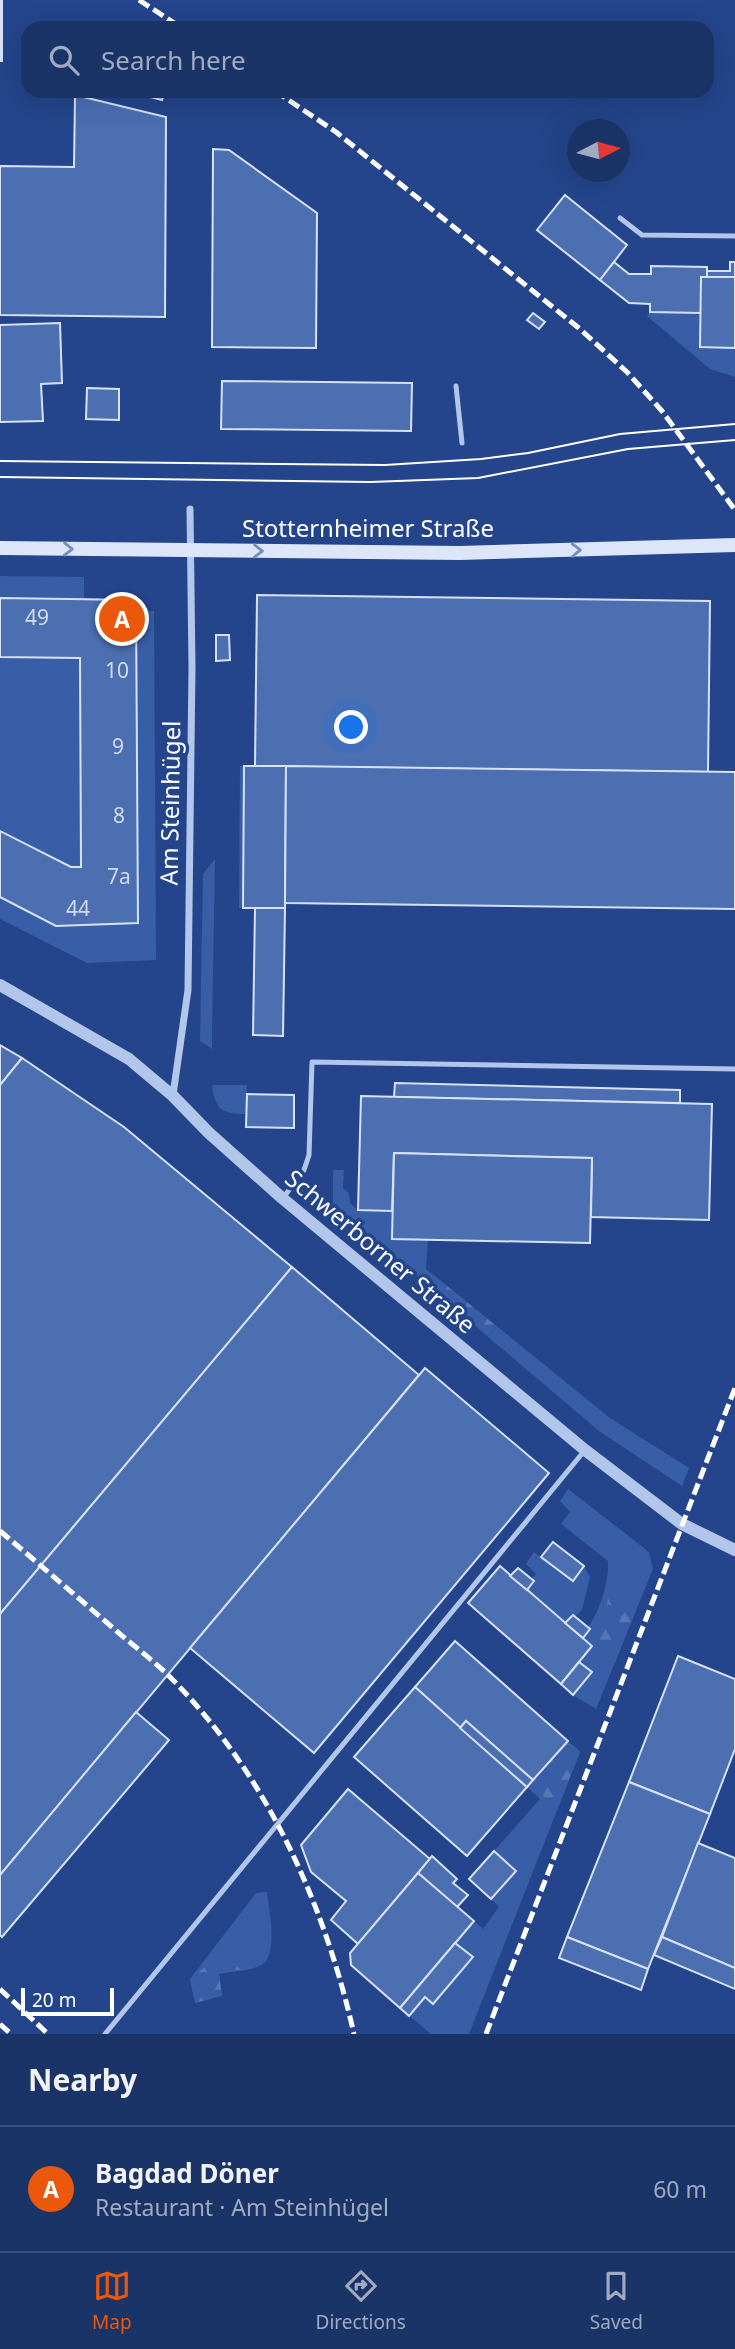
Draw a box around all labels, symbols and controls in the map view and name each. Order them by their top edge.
search box [21,21,714,98]
icon: search [45,41,83,79]
text: Search here [101,42,246,78]
north arrow [567,119,630,182]
street label: Stotternheimer Straße [242,511,494,544]
one-way arrow [63,541,74,557]
one-way arrow [571,542,582,557]
one-way arrow [253,544,264,559]
pin: A [99,593,145,645]
house number: 49 [25,603,49,631]
house number: 10 [105,656,129,684]
your location [334,710,368,744]
street label: Am Steinhügel [152,720,187,886]
house number: 9 [112,732,124,760]
house number: 8 [113,801,125,829]
house number: 7a [107,862,131,890]
house number: 44 [66,894,90,922]
street label: Schwerborner Straße [279,1161,483,1340]
scale bar [21,1985,114,2017]
text: 20 m [32,1987,76,2013]
text: Nearby [28,2059,137,2100]
text: Bagdad Döner [95,2155,279,2191]
text: A [43,2173,59,2205]
text: 60 m [653,2173,707,2205]
text: Restaurant · Am Steinhügel [95,2191,389,2223]
tab: Map [92,2267,132,2335]
tab: Directions [316,2267,406,2335]
tab: Saved [590,2267,643,2335]

